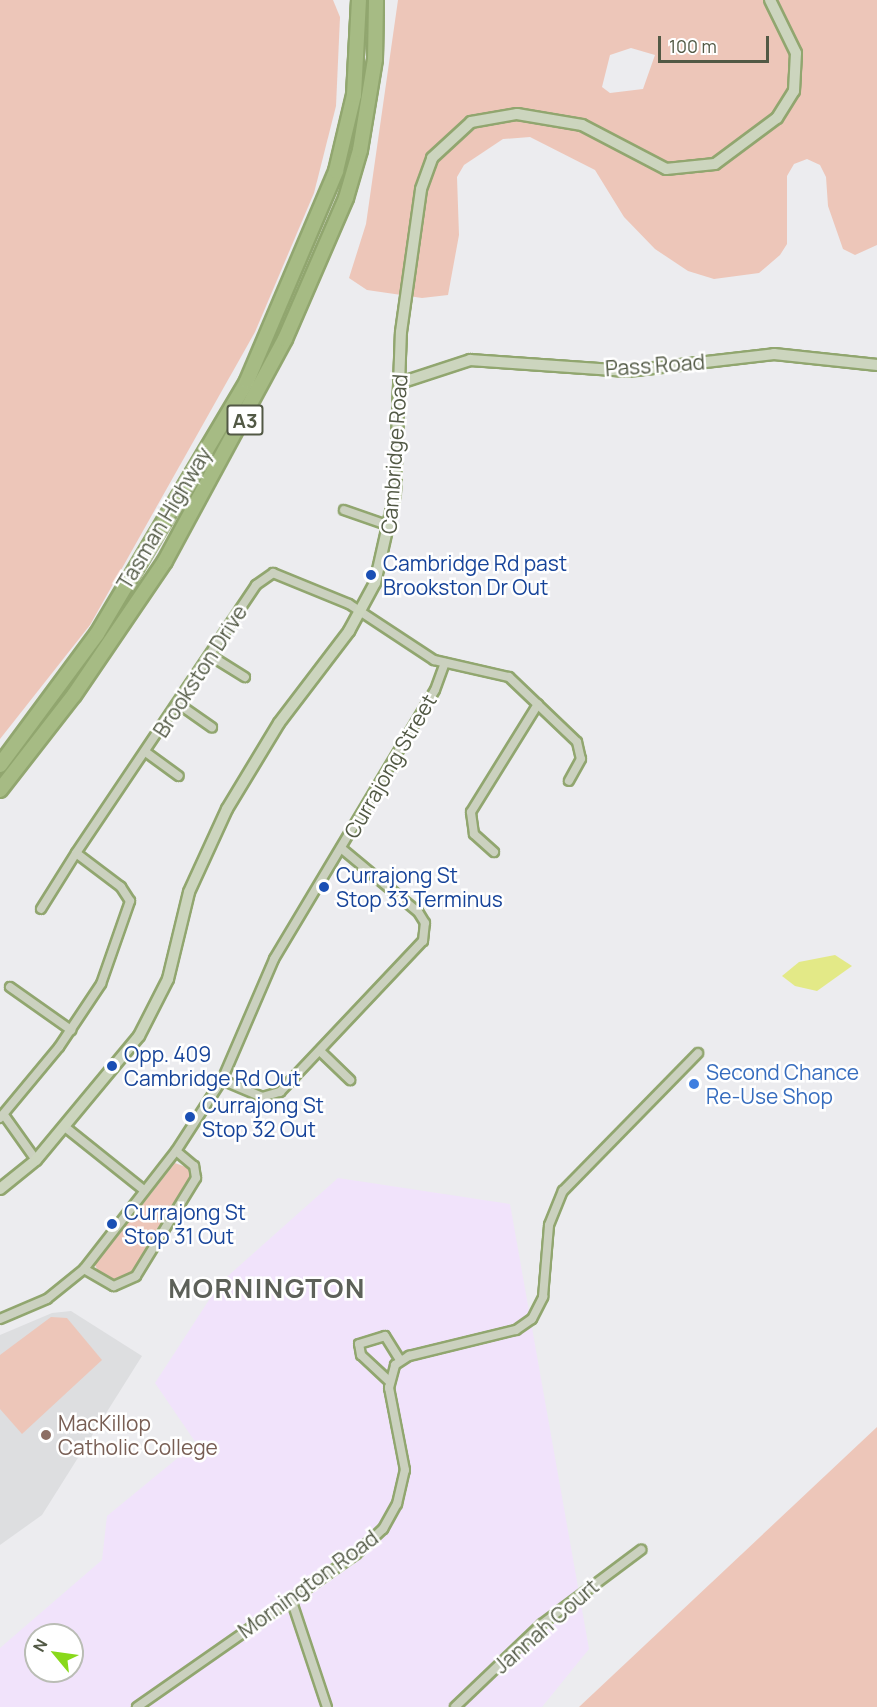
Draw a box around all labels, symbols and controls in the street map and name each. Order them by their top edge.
scale bar [661,24,772,62]
text: 100 m [669,34,717,58]
street label: Pass Road [604,349,706,381]
street label: Cambridge Road [376,373,412,535]
road number: A3 [226,403,264,437]
street label: Tasman Highway [112,442,216,594]
place label: Cambridge Rd past Brookston Dr Out [383,550,567,600]
marker: Cambridge Rd past Brookston Dr Out [364,568,378,582]
street label: Brookston Drive [148,600,252,742]
street label: Currajong Street [339,689,441,843]
place label: Currajong St Stop 33 Terminus [336,862,503,912]
marker: Currajong St Stop 33 Terminus [317,880,331,894]
place label: Opp. 409 Cambridge Rd Out [124,1041,301,1091]
marker: Opp. 409 Cambridge Rd Out [105,1059,119,1073]
place label: Second Chance Re-Use Shop [706,1059,859,1109]
marker: Second Chance Re-Use Shop [687,1077,701,1091]
place label: Currajong St Stop 32 Out [202,1092,324,1142]
marker: Currajong St Stop 32 Out [183,1110,197,1124]
place label: Currajong St Stop 31 Out [124,1199,246,1249]
marker: Currajong St Stop 31 Out [105,1217,119,1231]
district label: MORNINGTON [168,1272,366,1304]
place label: MacKillop Catholic College [58,1410,218,1460]
marker: MacKillop Catholic College [39,1428,53,1442]
street label: Mornington Road [233,1525,383,1643]
street label: Jannah Court [488,1574,604,1678]
north arrow [24,1623,84,1683]
text: N [28,1635,52,1656]

